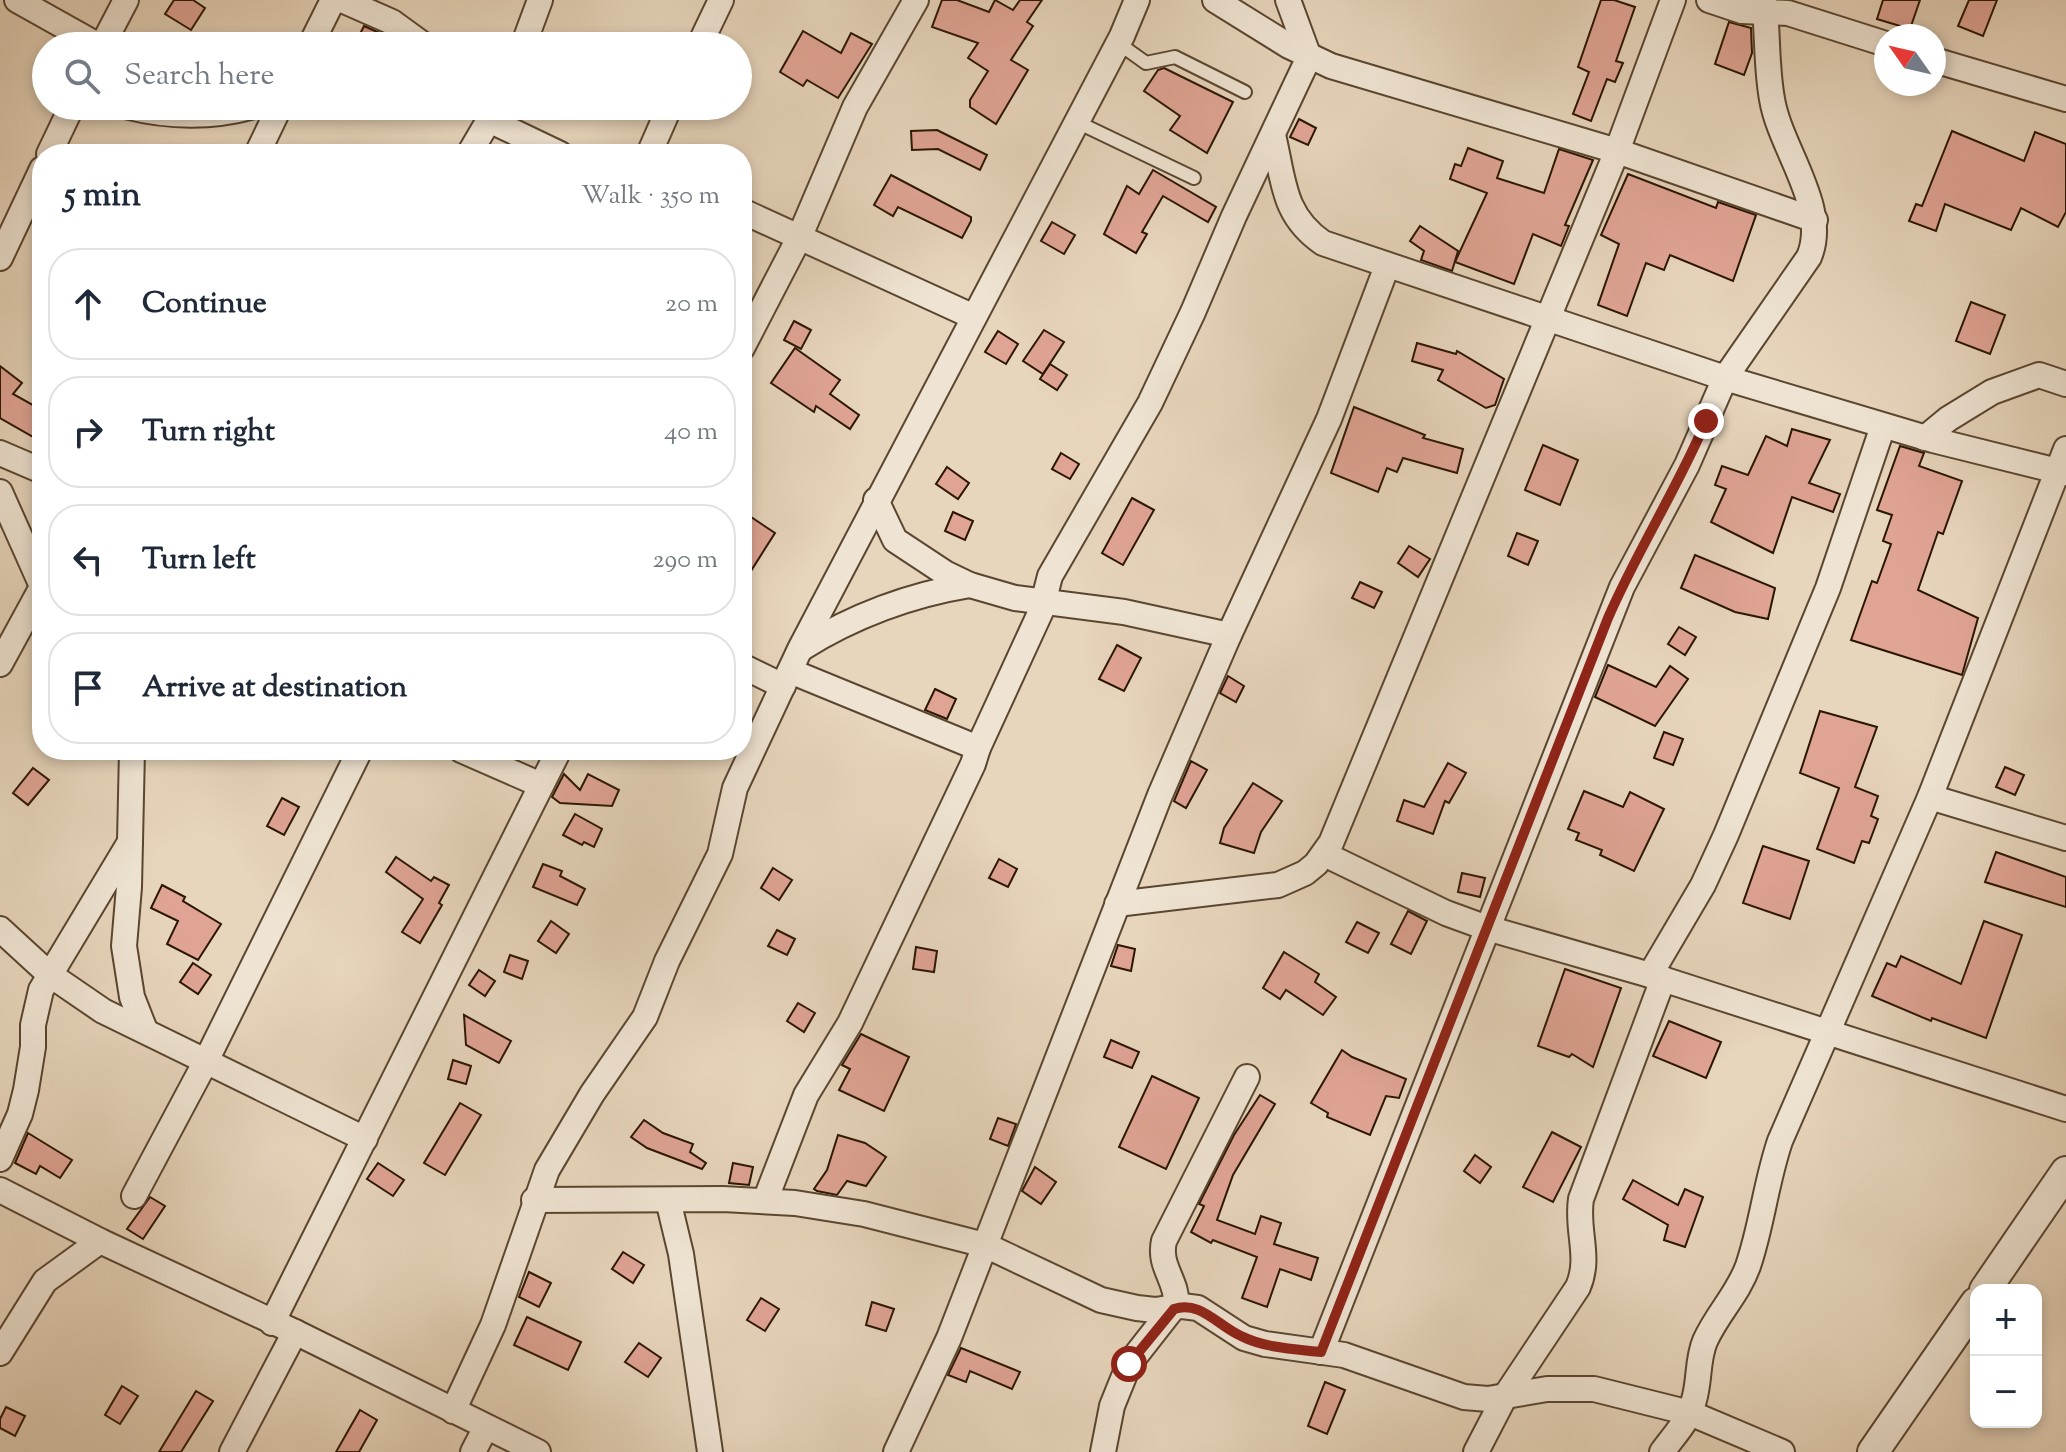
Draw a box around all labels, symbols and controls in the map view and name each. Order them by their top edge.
north arrow [1874,24,1946,96]
search box [32,32,752,120]
icon: search [60,54,104,98]
text: Search here [124,55,274,98]
text: 5 min [64,172,141,221]
text: Walk · 350 m [581,178,720,215]
icon: ahead [66,282,110,326]
text: Continue [142,283,267,326]
text: 20 m [665,286,718,323]
route end [1688,403,1724,439]
icon: right [66,410,110,454]
text: Turn right [142,411,275,454]
text: 40 m [664,414,718,451]
icon: left [66,538,110,582]
text: Turn left [142,539,256,582]
text: 290 m [652,542,718,579]
icon: arrive [66,666,110,710]
text: Arrive at destination [142,667,407,710]
map controls [1970,1284,2042,1428]
button: + [1970,1284,2042,1356]
route start [1111,1346,1147,1382]
button: − [1970,1356,2042,1428]

